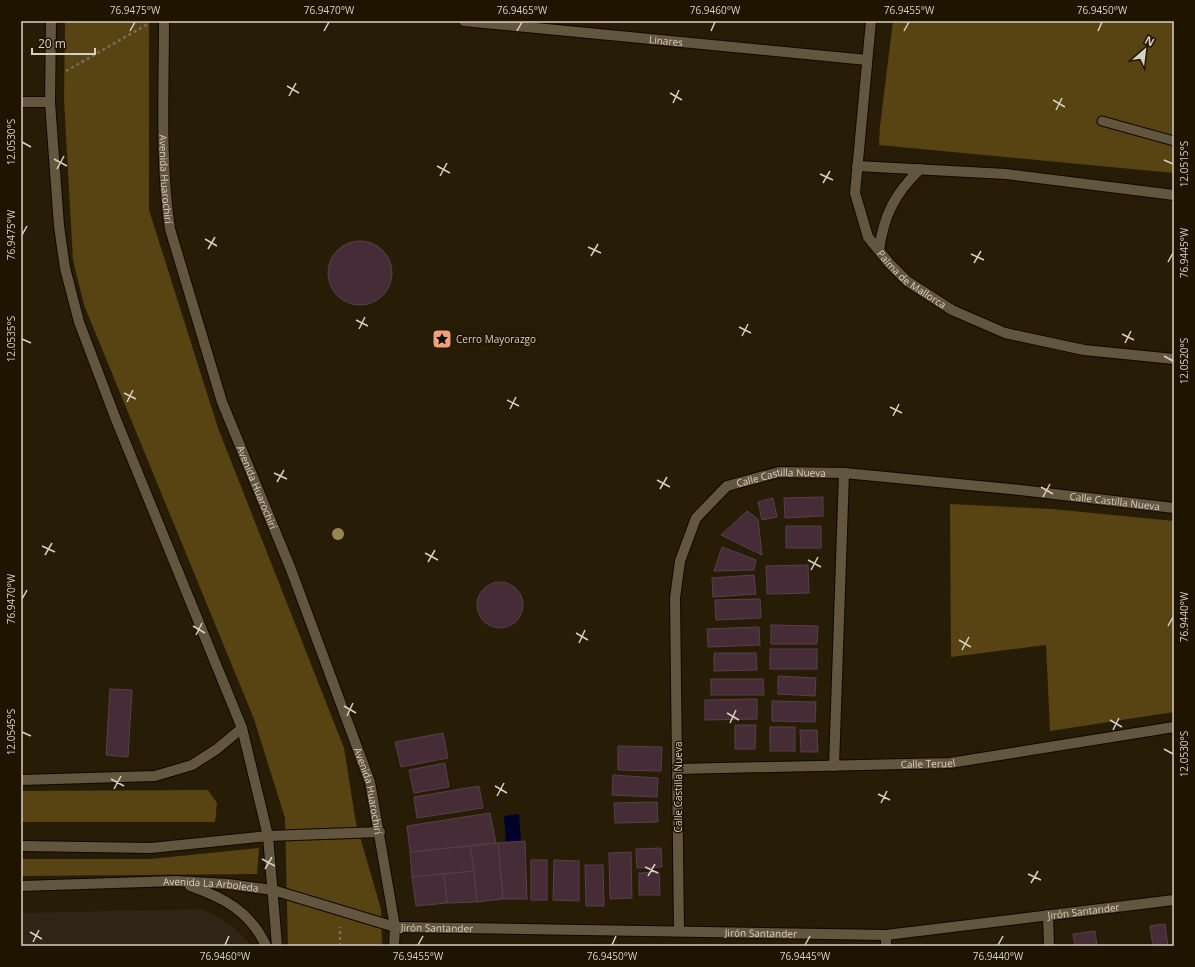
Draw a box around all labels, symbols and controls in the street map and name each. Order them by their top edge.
text: 76.9475°W [110,3,161,17]
text: 76.9470°W [304,3,355,17]
text: 76.9465°W [497,3,548,17]
text: 76.9460°W [690,3,741,17]
text: 76.9455°W [884,3,935,17]
text: 76.9450°W [1077,3,1128,17]
scale bar [32,30,95,56]
north arrow [1125,30,1165,70]
street label: Linares [648,32,684,49]
text: N [1142,32,1157,49]
text: 20 m [38,35,66,52]
text: 12.0530°S [4,119,18,165]
street label: Avenida Huarochirí [156,134,176,225]
text: 12.0515°S [1177,141,1191,187]
text: 76.9475°W [4,209,18,260]
text: 76.9445°W [1177,227,1191,278]
street label: Palma de Mallorca [874,247,949,312]
text: 12.0535°S [4,316,18,362]
place icon: Cerro Mayorazgo [431,328,453,350]
place label: Cerro Mayorazgo [456,332,536,346]
text: 12.0520°S [1177,338,1191,384]
street label: Avenida Huarochirí [234,443,281,531]
street label: Calle Castilla Nueva [735,465,826,490]
street label: Calle Castilla Nueva [1069,489,1161,513]
text: 76.9470°W [4,573,18,624]
text: 76.9440°W [1177,591,1191,642]
text: 12.0545°S [4,709,18,755]
text: 12.0530°S [1177,731,1191,777]
street label: Calle Castilla Nueva [671,742,685,832]
street label: Avenida Huarochirí [351,745,386,836]
street label: Calle Teruel [900,755,956,771]
street label: Avenida La Arboleda [163,874,259,895]
street label: Jirón Santander [1046,900,1120,922]
street label: Jirón Santander [400,920,473,935]
street label: Jirón Santander [724,925,797,941]
text: 76.9460°W [200,949,251,963]
text: 76.9455°W [393,949,444,963]
text: 76.9450°W [587,949,638,963]
text: 76.9445°W [780,949,831,963]
text: 76.9440°W [973,949,1024,963]

